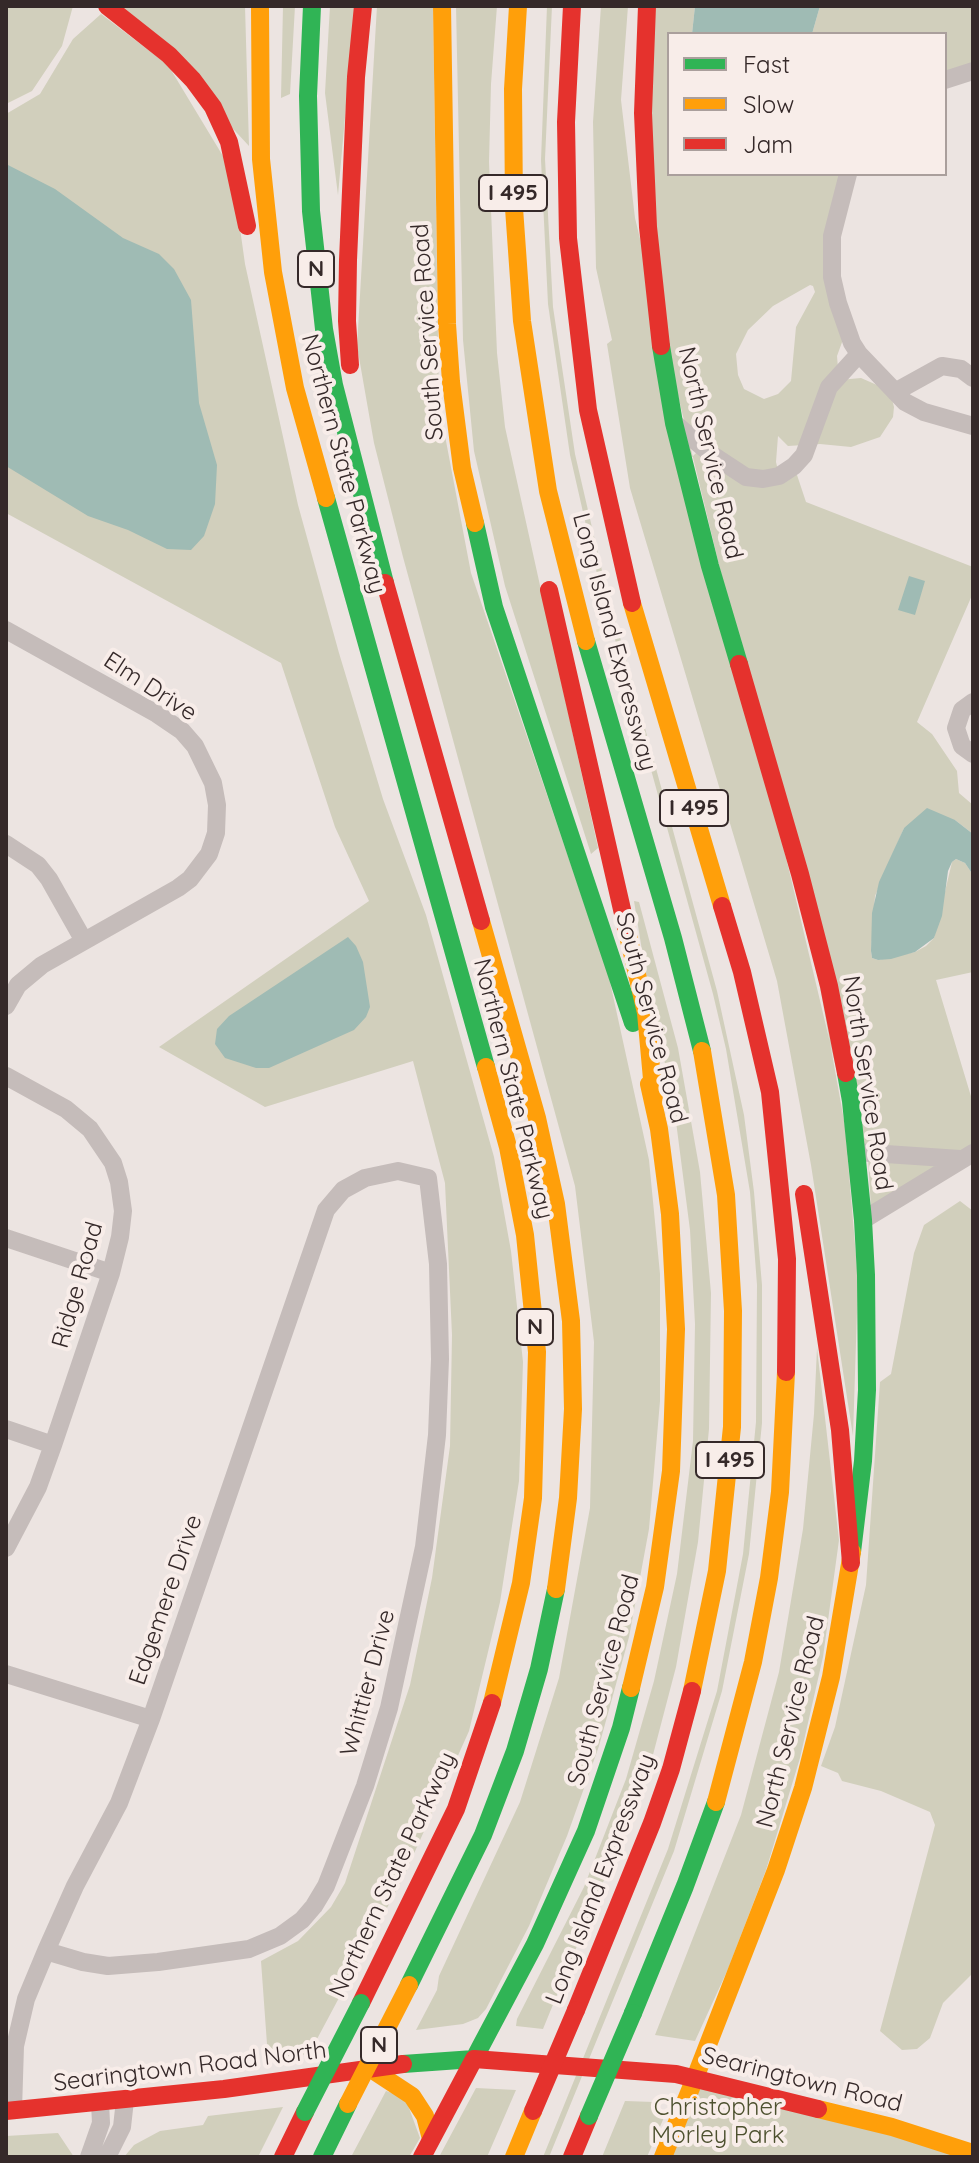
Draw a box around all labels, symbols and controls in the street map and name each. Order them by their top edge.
legend [667,32,947,176]
text: Fast [743,49,790,79]
text: Slow [743,89,794,119]
text: Jam [743,129,793,159]
road number: I 495 [479,175,547,211]
street label: South Service Road [406,223,450,441]
road number: N [298,251,334,287]
street label: Northern State Parkway [294,331,392,597]
street label: North Service Road [672,344,748,562]
street label: Long Island Expressway [566,510,662,774]
street label: Elm Drive [98,646,202,728]
road number: I 495 [660,790,728,826]
street label: South Service Road [609,909,693,1127]
street label: Northern State Parkway [467,956,559,1222]
street label: North Service Road [836,974,898,1192]
street label: Ridge Road [46,1219,110,1351]
road number: N [517,1309,553,1345]
road number: I 495 [696,1442,764,1478]
street label: Edgemere Drive [123,1511,209,1689]
street label: South Service Road [562,1571,646,1789]
street label: Whittier Drive [335,1607,401,1759]
street label: North Service Road [751,1613,831,1831]
street label: Northern State Parkway [323,1748,463,2002]
street label: Long Island Expressway [540,1750,662,2008]
road number: N [361,2027,397,2063]
street label: Searingtown Road North [52,2036,328,2098]
street label: Searingtown Road [699,2041,905,2119]
park label: Christopher Morley Park [651,2094,785,2150]

